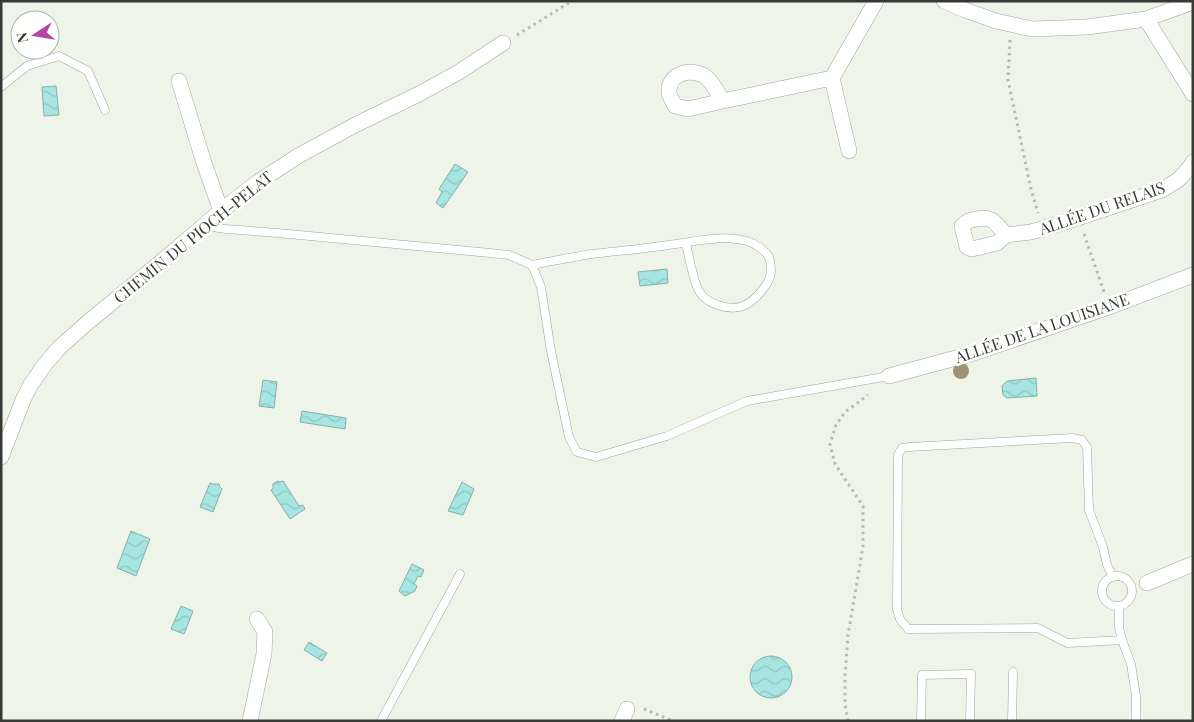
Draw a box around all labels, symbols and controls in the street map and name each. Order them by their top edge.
north arrow [10,10,60,60]
text: N [11,31,32,45]
street label: CHEMIN DU PIOCH-PELAT [109,166,277,307]
street label: ALLÉE DU RELAIS [1035,176,1168,239]
street label: ALLÉE DE LA LOUISIANE [951,288,1132,368]

